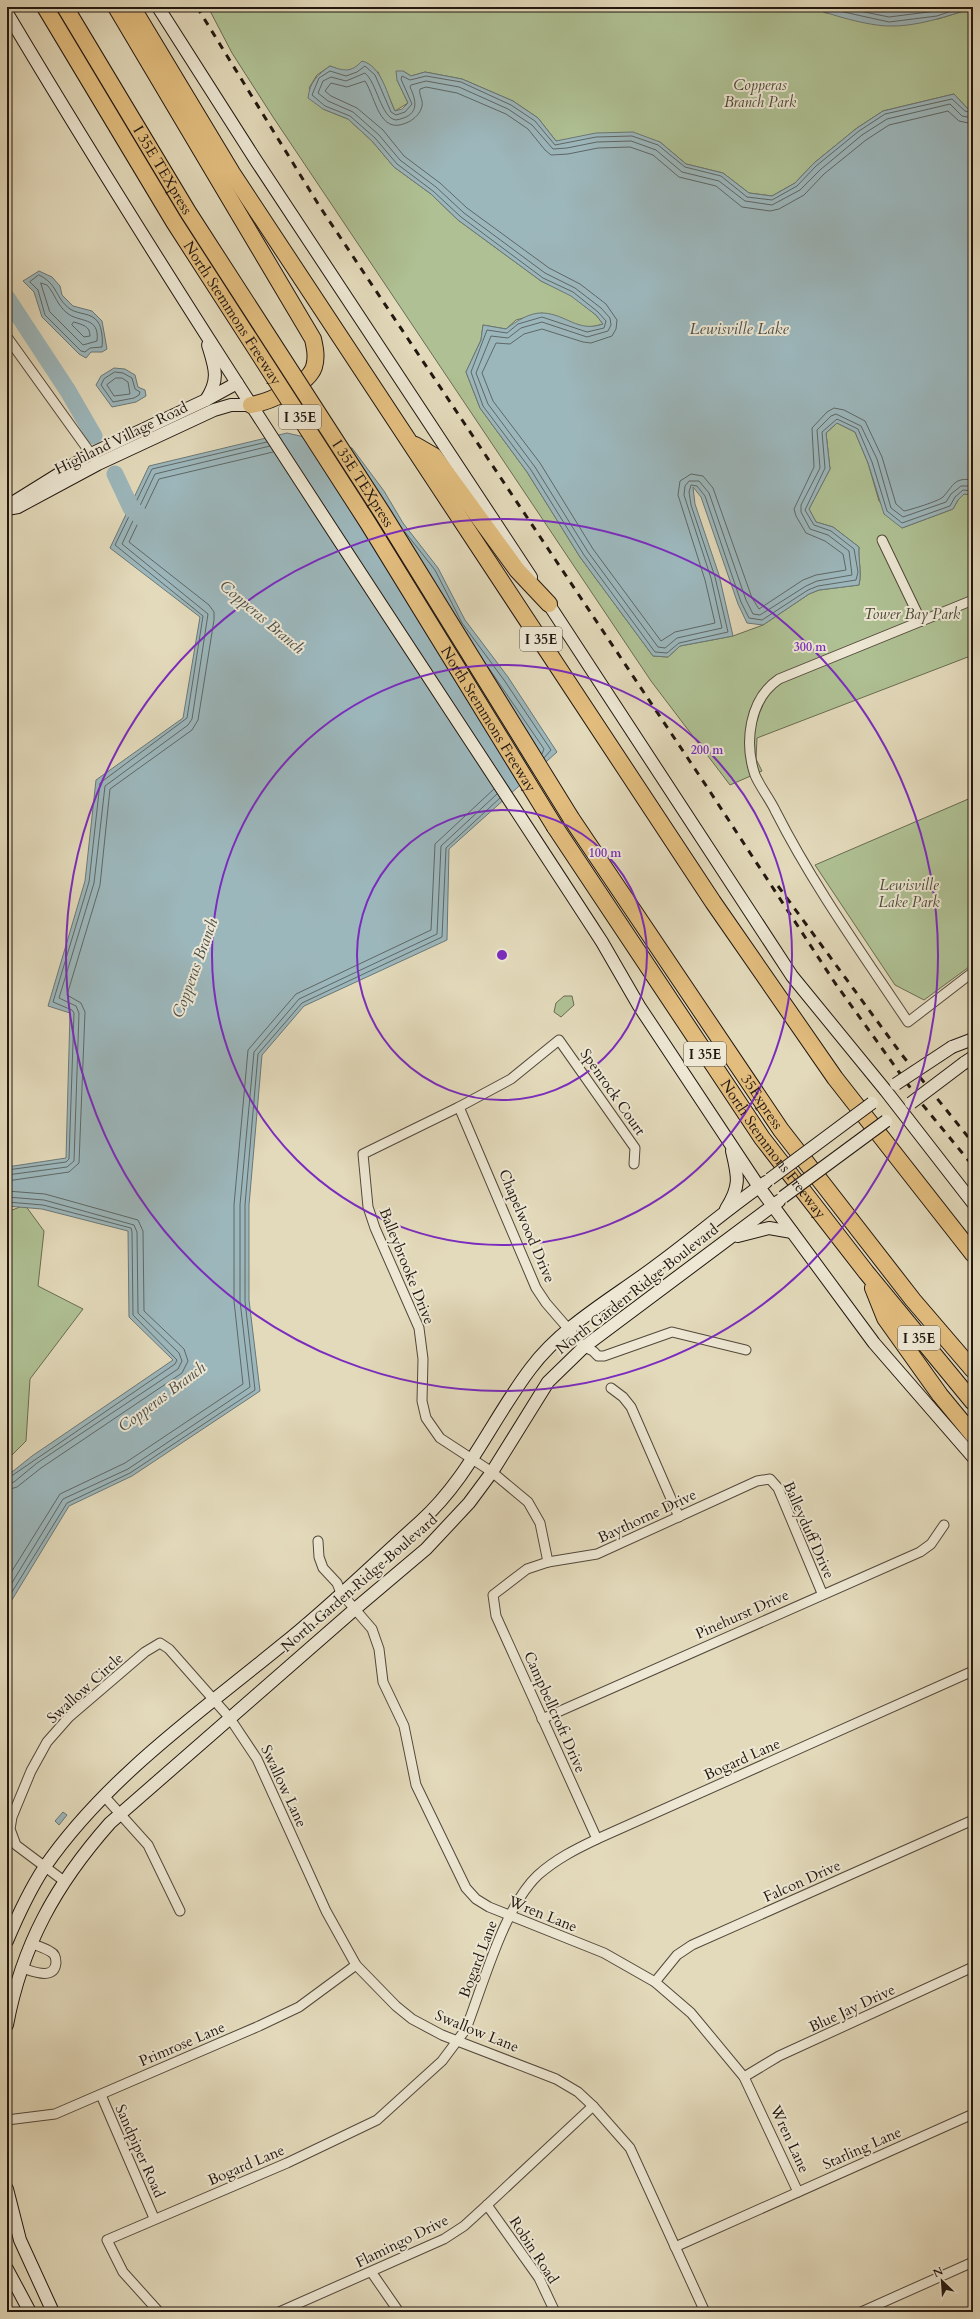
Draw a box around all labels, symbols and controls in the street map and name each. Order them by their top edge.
park label: Copperas Branch Park [724,75,797,112]
street label: I 35E TEXpress [128,122,197,218]
street label: North Stemmons Freeway [179,237,287,389]
water label: Lewisville Lake [689,318,789,340]
street label: Highland Village Road [51,397,191,479]
road number: I 35E [279,405,321,429]
street label: I 35E TEXpress [328,436,399,531]
water label: Copperas Branch [215,575,309,659]
park label: Tower Bay Park [864,604,961,624]
road number: I 35E [520,627,562,651]
text: 300 m [794,639,827,655]
street label: North Stemmons Freeway [436,642,541,796]
text: 200 m [691,742,724,758]
text: 100 m [589,845,622,861]
park label: Lewisville Lake Park [878,875,940,912]
water label: Copperas Branch [167,915,223,1021]
centre of rings [495,948,509,962]
road number: I 35E [684,1042,726,1066]
street label: Spenrock Court [576,1045,650,1139]
street label: 35Express [736,1070,788,1133]
street label: North Stemmons Freeway [716,1075,831,1223]
street label: Chapelwood Drive [494,1166,560,1286]
street label: Balleybrooke Drive [375,1205,440,1327]
street label: North Garden Ridge Boulevard [552,1219,722,1359]
road number: I 35E [898,1326,940,1350]
water label: Copperas Branch [114,1357,211,1437]
street label: Balleyduff Drive [779,1478,839,1582]
street label: Baythorne Drive [594,1484,700,1548]
street label: North Garden Ridge Boulevard [277,1509,441,1657]
street label: Pinehurst Drive [692,1584,792,1644]
street label: Swallow Circle [42,1648,128,1728]
street label: Campbellcroft Drive [519,1648,591,1776]
street label: Bogard Lane [701,1733,783,1785]
street label: Swallow Lane [256,1742,312,1831]
street label: Falcon Drive [760,1855,844,1907]
street label: Wren Lane [505,1891,580,1937]
street label: Bogard Lane [454,1917,502,2001]
street label: Blue Jay Drive [806,1979,898,2037]
street label: Swallow Lane [432,2005,522,2057]
street label: Primrose Lane [136,2017,228,2071]
street label: Sandpiper Road [111,2101,169,2201]
street label: Wren Lane [765,2101,814,2176]
street label: Starling Lane [820,2122,905,2174]
street label: Bogard Lane [205,2140,288,2190]
street label: Flamingo Drive [352,2210,452,2272]
street label: Robin Road [505,2213,563,2287]
north arrow [922,2261,962,2301]
text: N [930,2263,946,2281]

